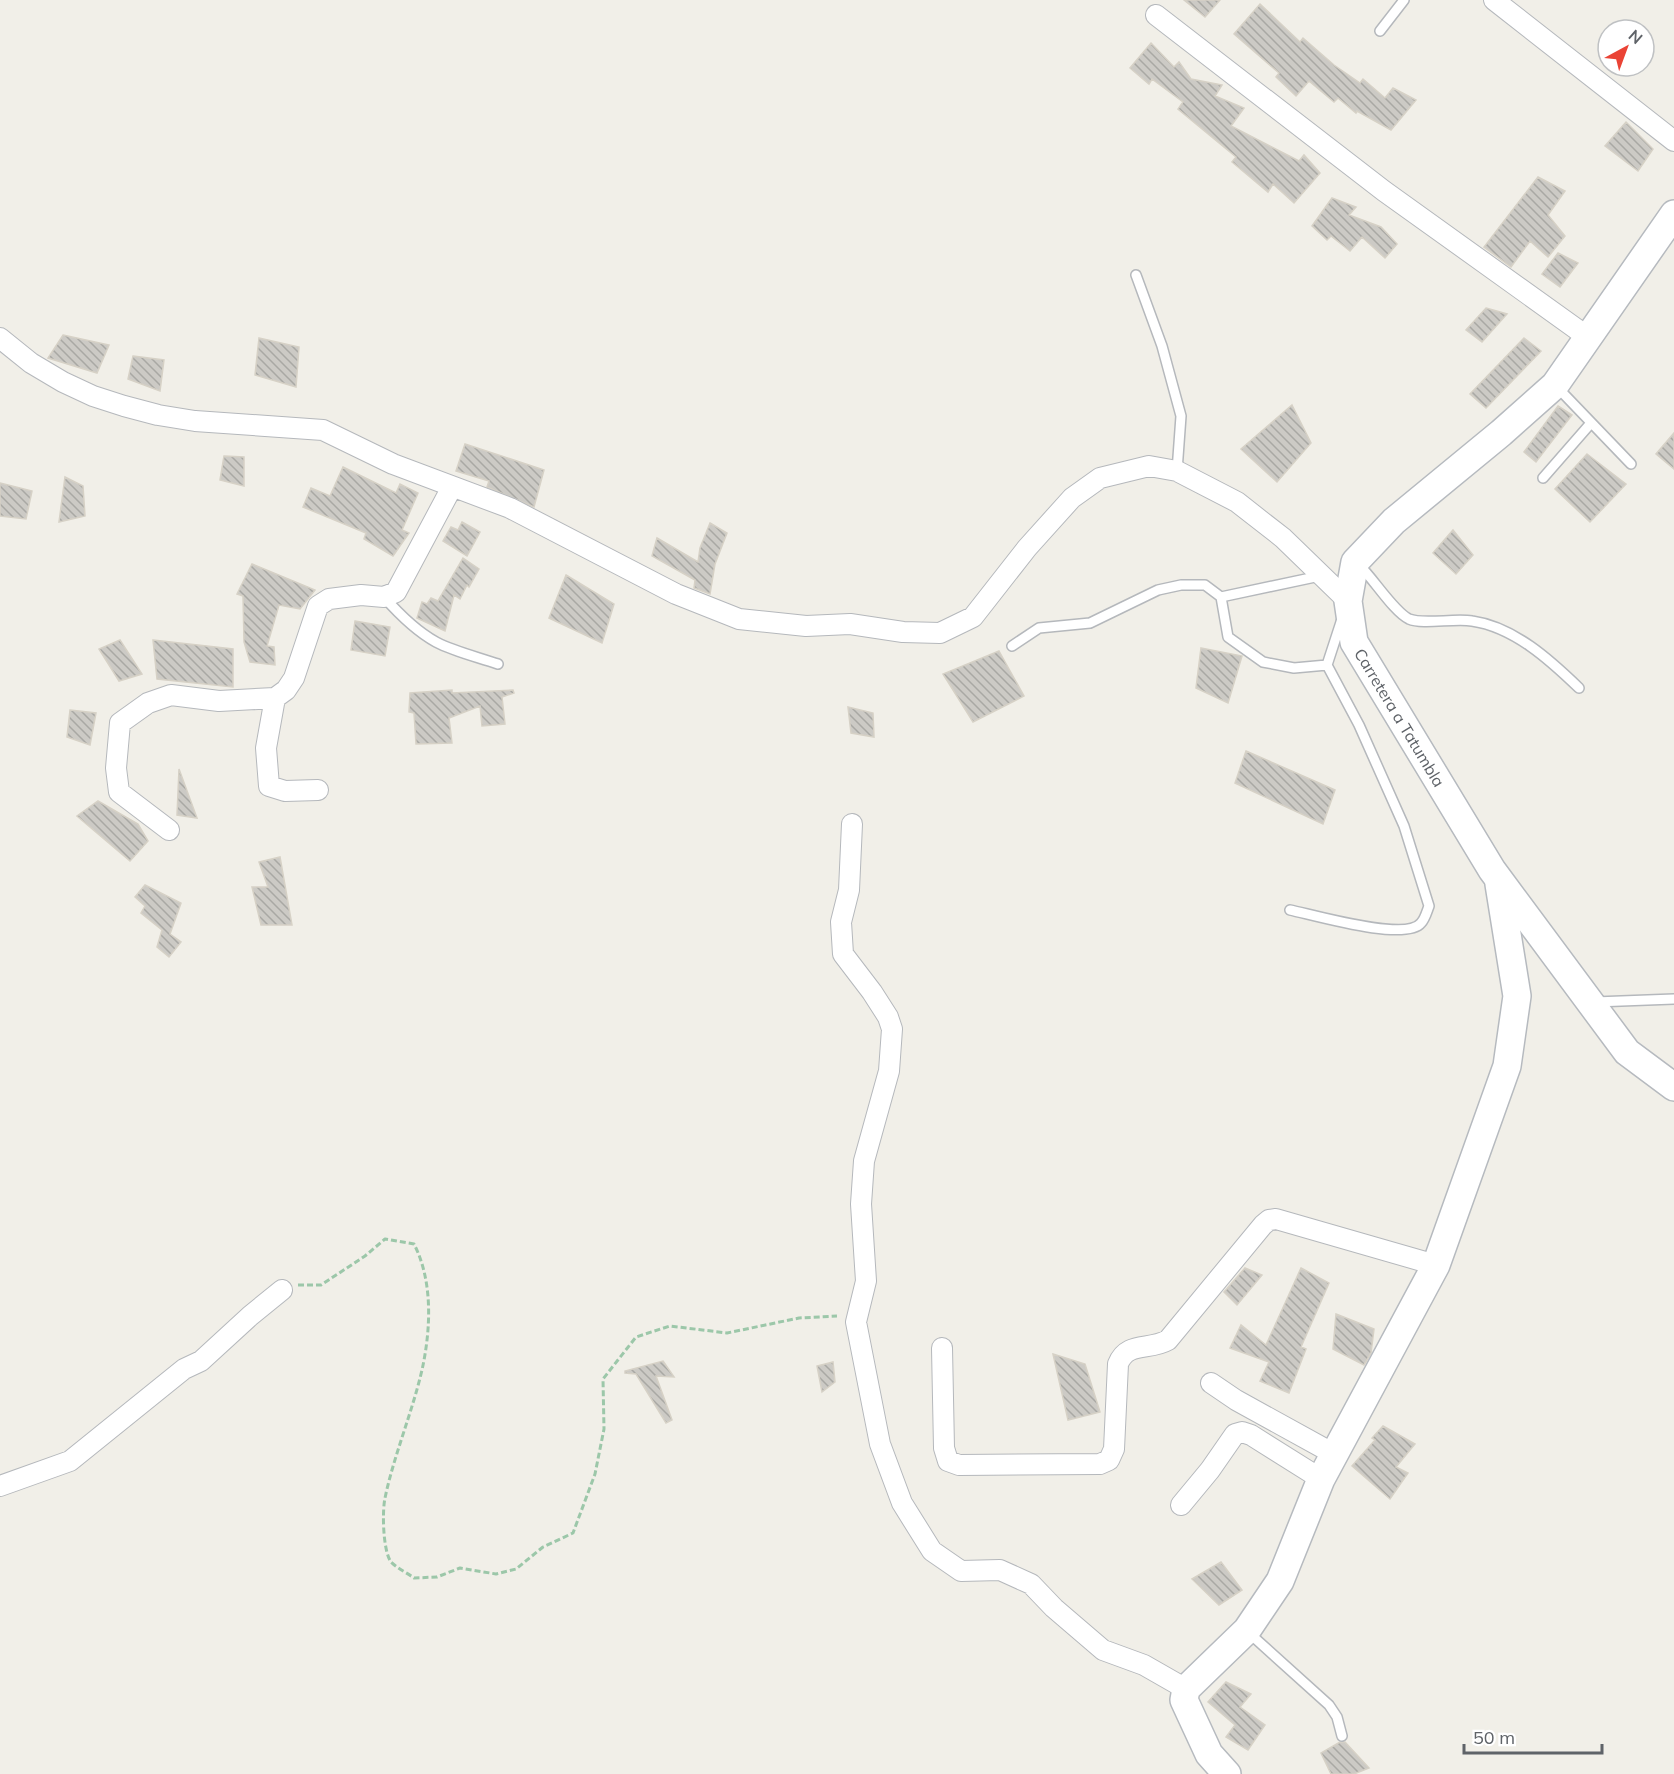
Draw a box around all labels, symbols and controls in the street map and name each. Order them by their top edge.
north arrow [1596,18,1656,78]
text: N [1625,25,1647,48]
street label: Carretera a Tatumbla [1350,645,1449,790]
scale bar [1464,1717,1602,1755]
text: 50 m [1473,1726,1515,1749]

